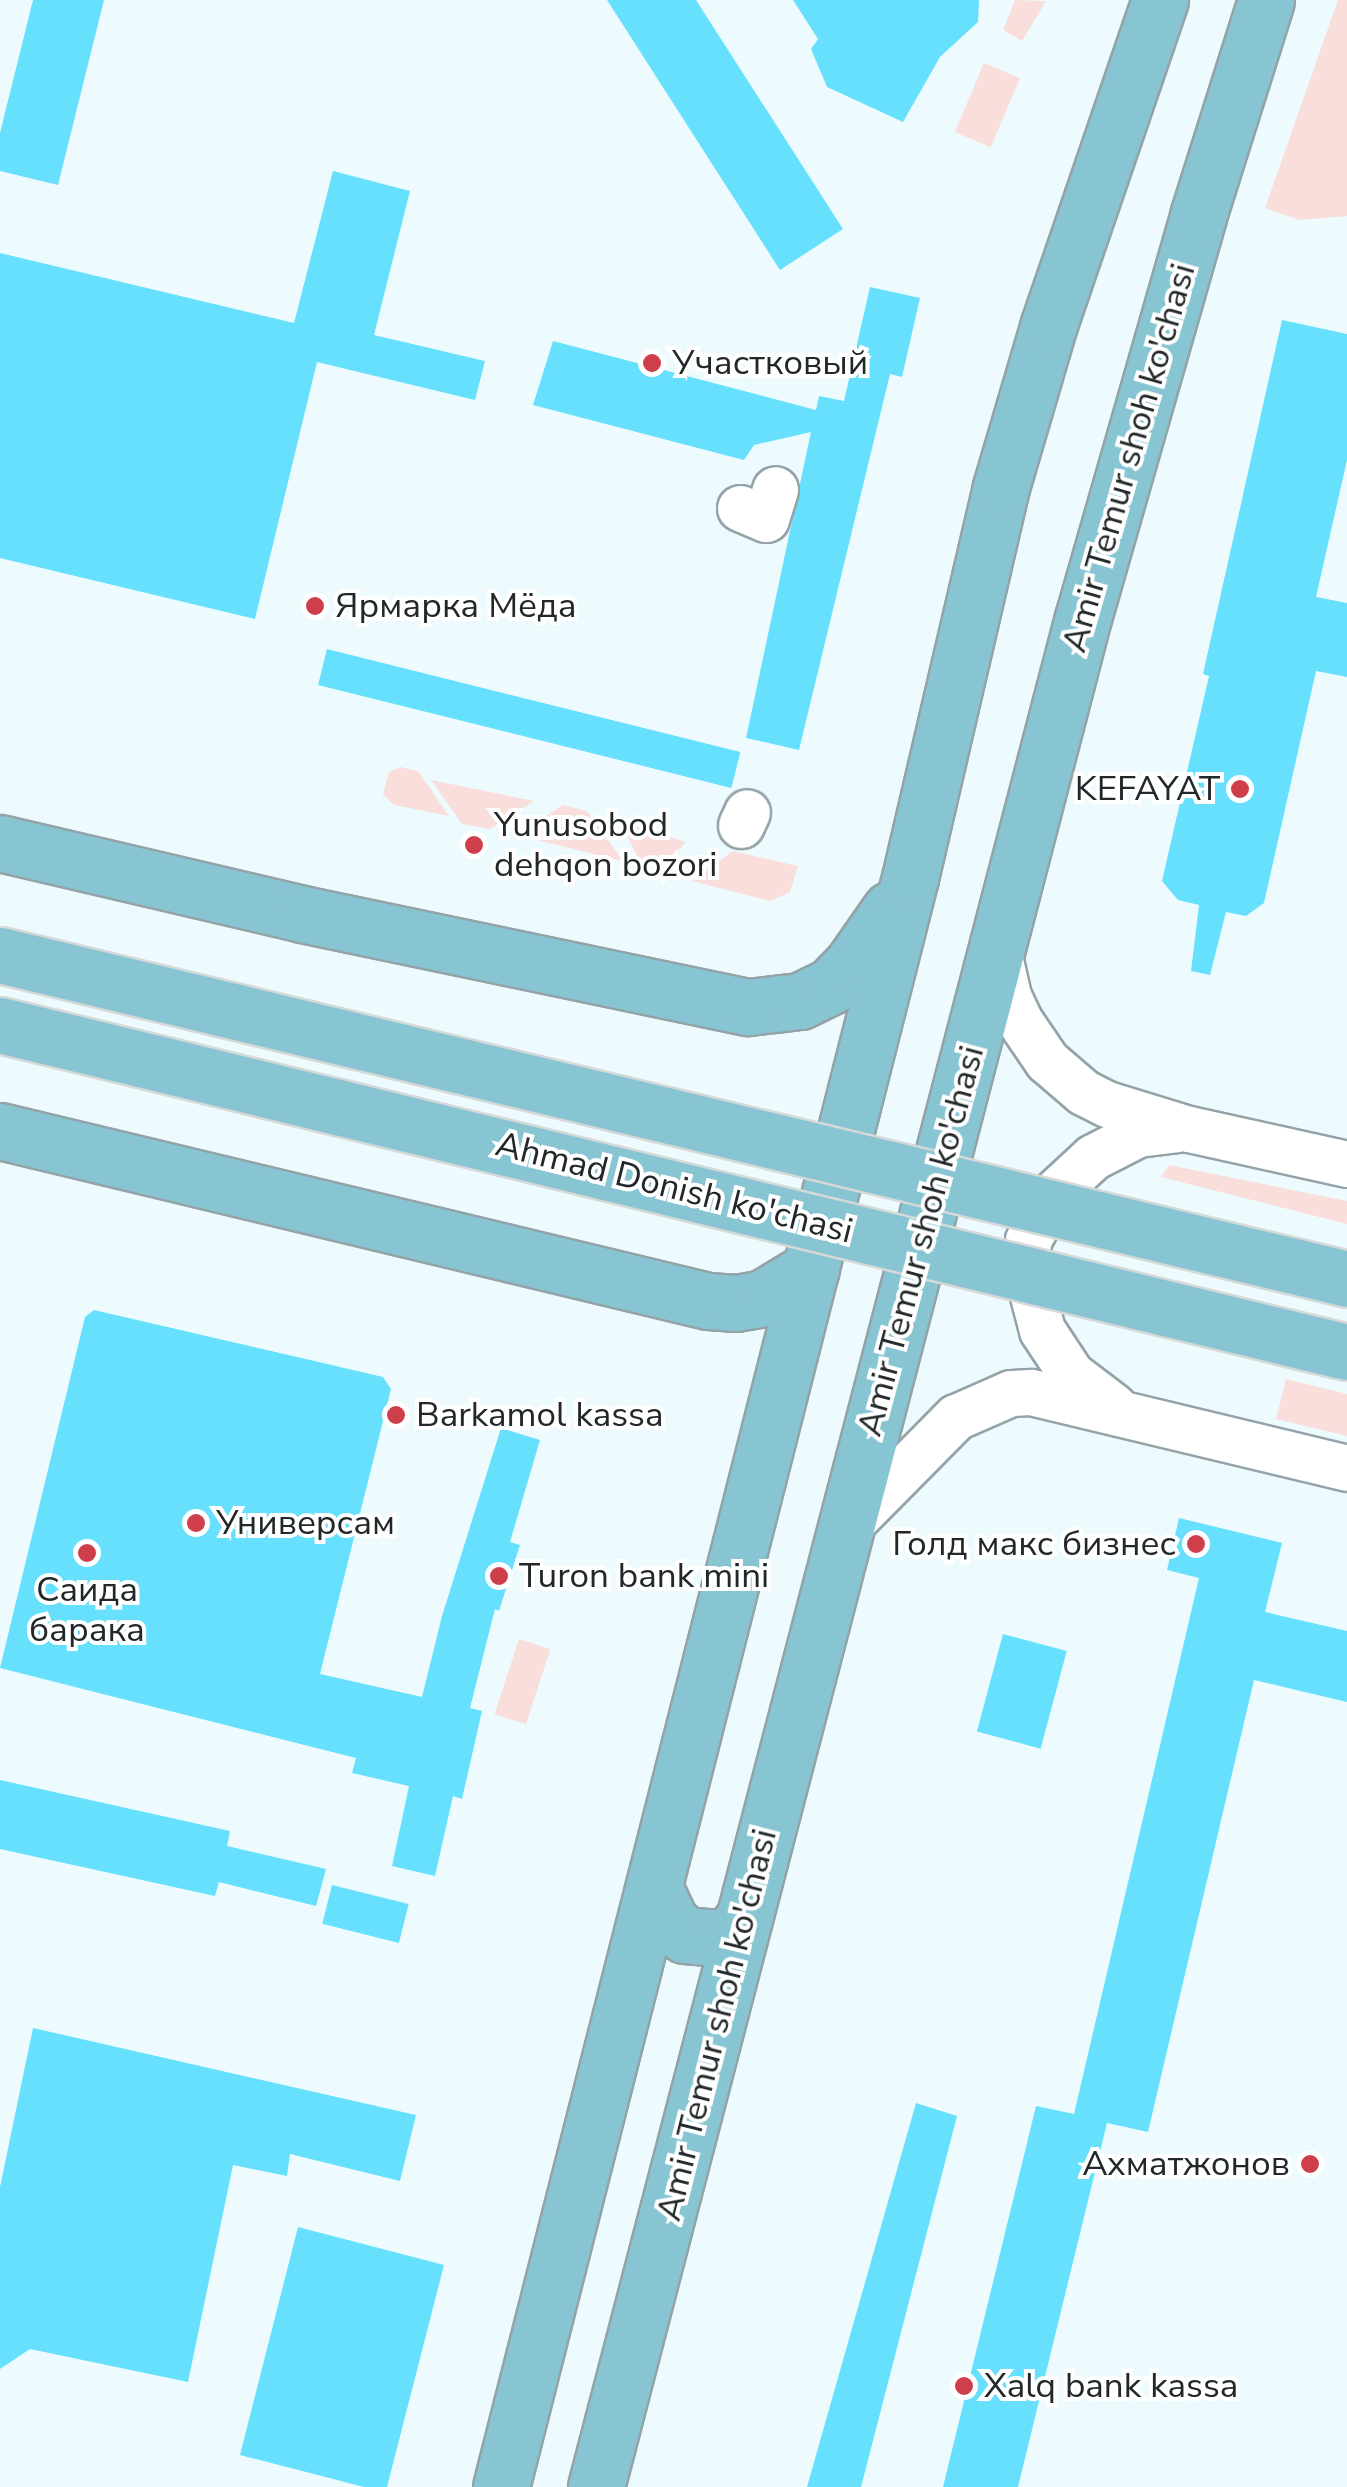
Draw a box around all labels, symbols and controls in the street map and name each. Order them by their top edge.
street label: Amir Temur shoh ko'chasi [1053,259,1205,657]
place label: Участковый [672,342,868,384]
marker: Участковый [641,352,663,374]
place label: Ярмарка Мёда [335,585,577,627]
marker: Ярмарка Мёда [304,595,326,617]
place label: KEFAYAT [1075,768,1220,810]
marker: KEFAYAT [1229,778,1251,800]
place label: Yunusobod dehqon bozori [494,804,717,886]
marker: Yunusobod dehqon bozori [463,834,485,856]
street label: Amir Temur shoh ko'chasi [849,1041,993,1441]
street label: Ahmad Donish ko'chasi [491,1123,857,1253]
place label: Barkamol kassa [416,1394,663,1436]
marker: Barkamol kassa [385,1404,407,1426]
place label: Универсам [216,1502,395,1544]
marker: Универсам [185,1512,207,1534]
place label: Голд макс бизнес [892,1523,1176,1565]
marker: Голд макс бизнес [1185,1533,1207,1555]
marker: Саида барака [76,1542,98,1564]
place label: Turon bank mini [519,1555,769,1597]
marker: Turon bank mini [488,1565,510,1587]
place label: Саида барака [29,1569,145,1651]
street label: Amir Temur shoh ko'chasi [648,1825,786,2225]
place label: Ахматжонов [1082,2143,1290,2185]
marker: Ахматжонов [1299,2153,1321,2175]
place label: Xalq bank kassa [984,2365,1238,2407]
marker: Xalq bank kassa [953,2375,975,2397]

